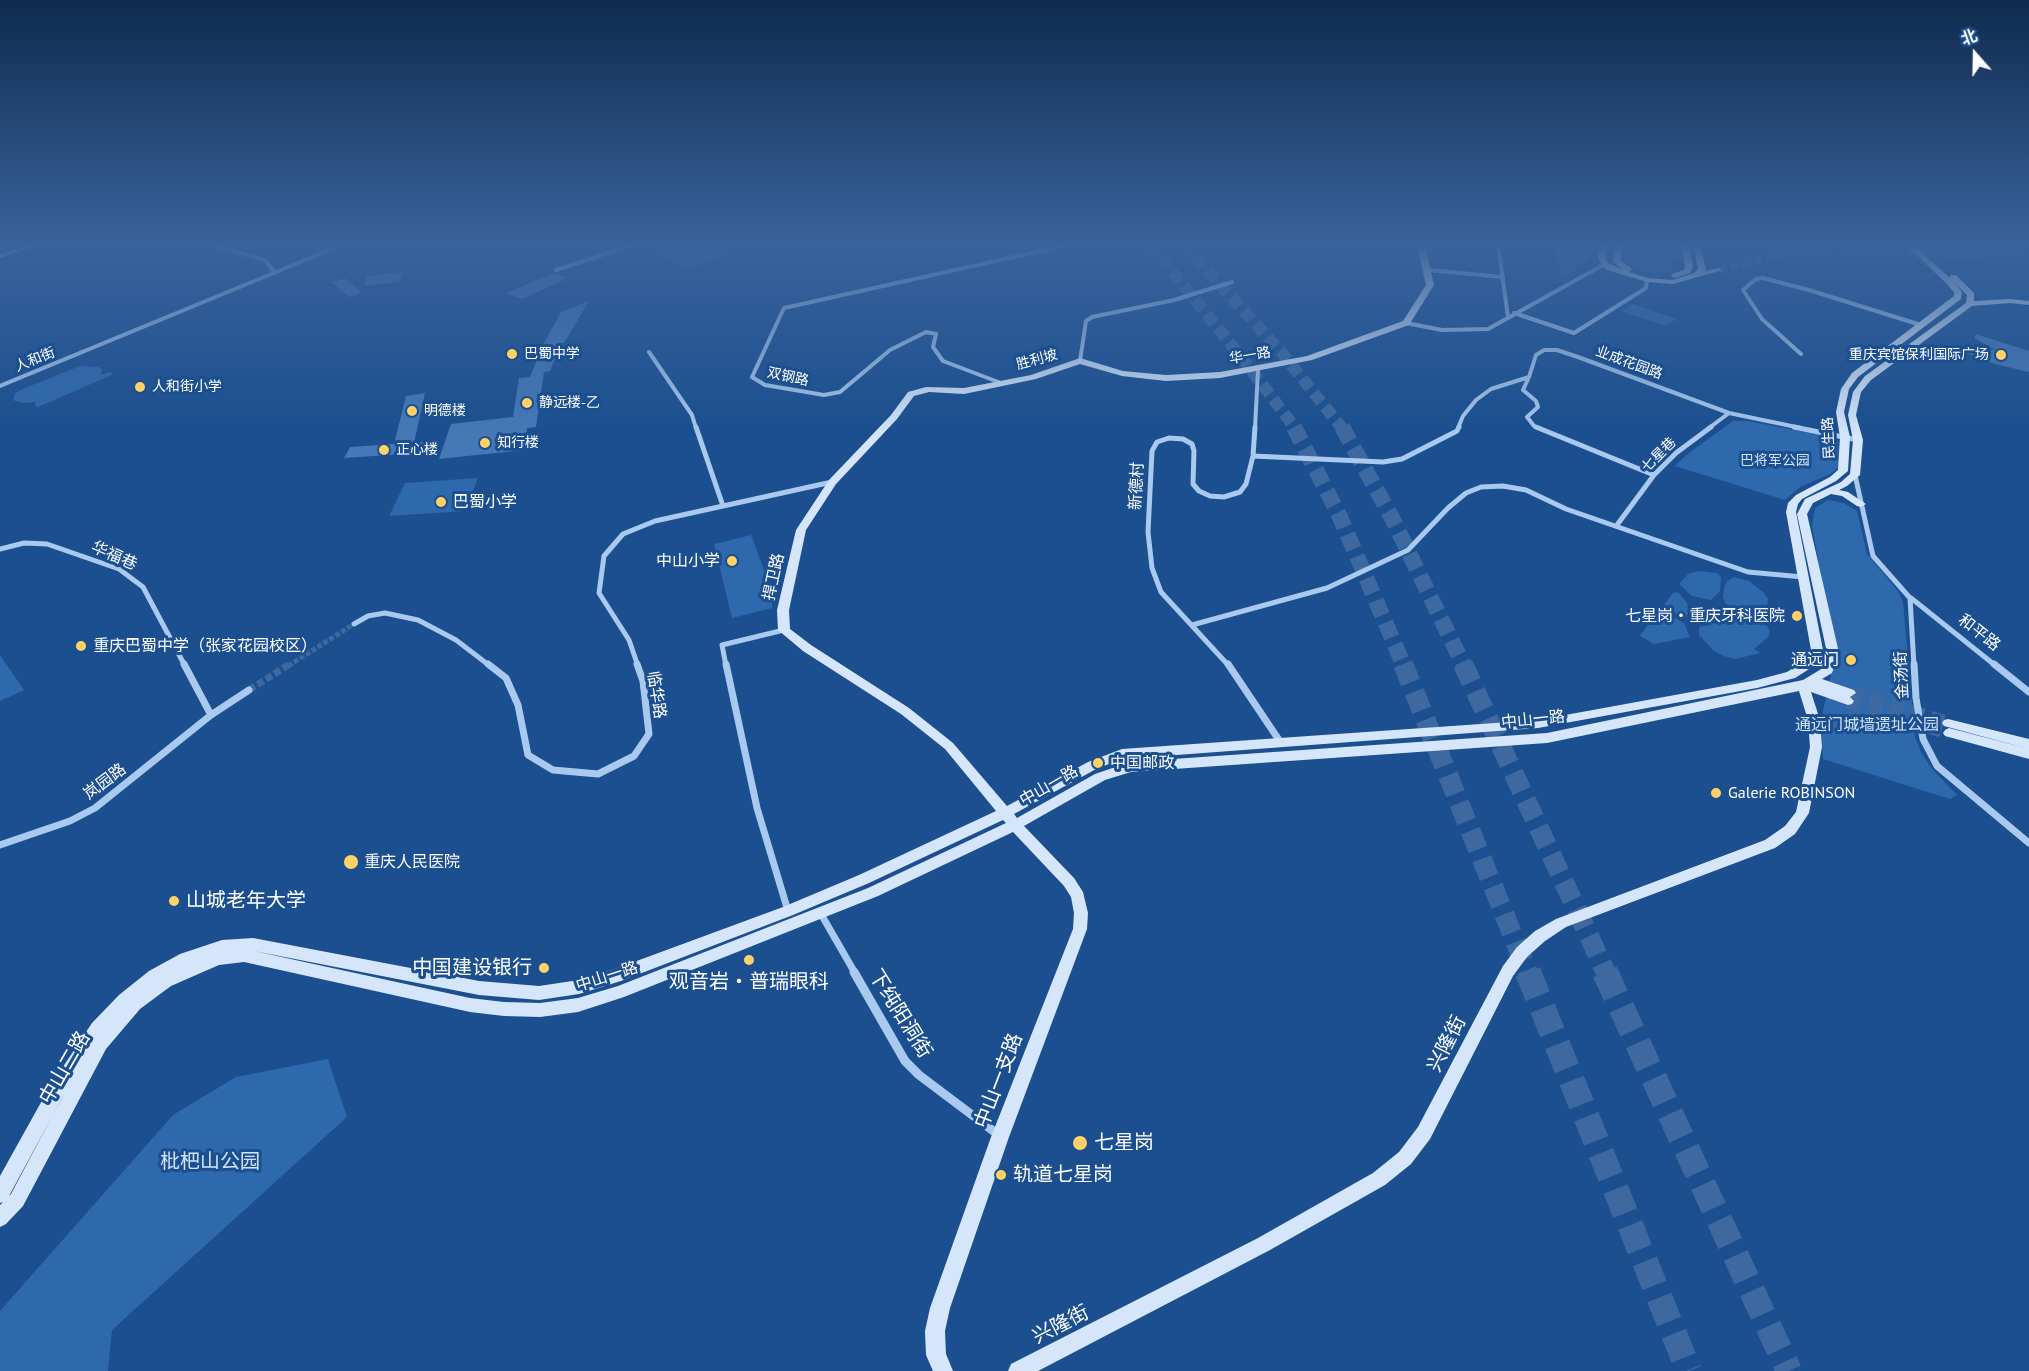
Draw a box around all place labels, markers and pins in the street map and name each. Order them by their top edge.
place label: 巴蜀中学 [524,346,580,362]
marker: 巴蜀中学 [505,347,519,361]
place label: 重庆宾馆保利国际广场 [1849,347,1989,363]
marker: 重庆宾馆保利国际广场 [1994,348,2008,362]
place label: 人和街小学 [152,379,222,395]
marker: 人和街小学 [133,380,147,394]
place label: 静远楼-乙 [539,395,600,411]
marker: 静远楼-乙 [520,396,534,410]
place label: 明德楼 [424,403,466,419]
marker: 明德楼 [405,404,419,418]
place label: 知行楼 [497,435,539,451]
marker: 知行楼 [478,436,492,450]
place label: 正心楼 [396,442,438,458]
marker: 正心楼 [377,443,391,457]
place label: 巴蜀小学 [453,492,517,512]
marker: 巴蜀小学 [434,495,448,509]
place label: 中山小学 [656,551,720,571]
marker: 中山小学 [725,554,739,568]
place label: 七星岗‧重庆牙科医院 [1625,606,1785,626]
marker: 七星岗‧重庆牙科医院 [1790,609,1804,623]
place label: 重庆巴蜀中学（张家花园校区） [93,636,317,656]
marker: 重庆巴蜀中学（张家花园校区） [74,639,88,653]
place label: 通远门 [1791,650,1839,670]
marker: 通远门 [1844,653,1858,667]
place label: 中国邮政 [1110,753,1174,773]
marker: 中国邮政 [1091,756,1105,770]
place label: Galerie ROBINSON [1728,783,1855,803]
marker: Galerie ROBINSON [1709,786,1723,800]
place label: 重庆人民医院 [364,852,460,872]
marker: 重庆人民医院 [342,853,360,871]
place label: 山城老年大学 [186,889,306,913]
marker: 山城老年大学 [167,894,181,908]
marker: 观音岩‧普瑞眼科 [742,953,756,967]
place label: 中国建设银行 [412,956,532,980]
marker: 中国建设银行 [537,961,551,975]
place label: 观音岩‧普瑞眼科 [669,970,829,994]
place label: 七星岗 [1094,1131,1154,1155]
marker: 七星岗 [1071,1134,1089,1152]
place label: 轨道七星岗 [1013,1163,1113,1187]
marker: 轨道七星岗 [994,1168,1008,1182]

